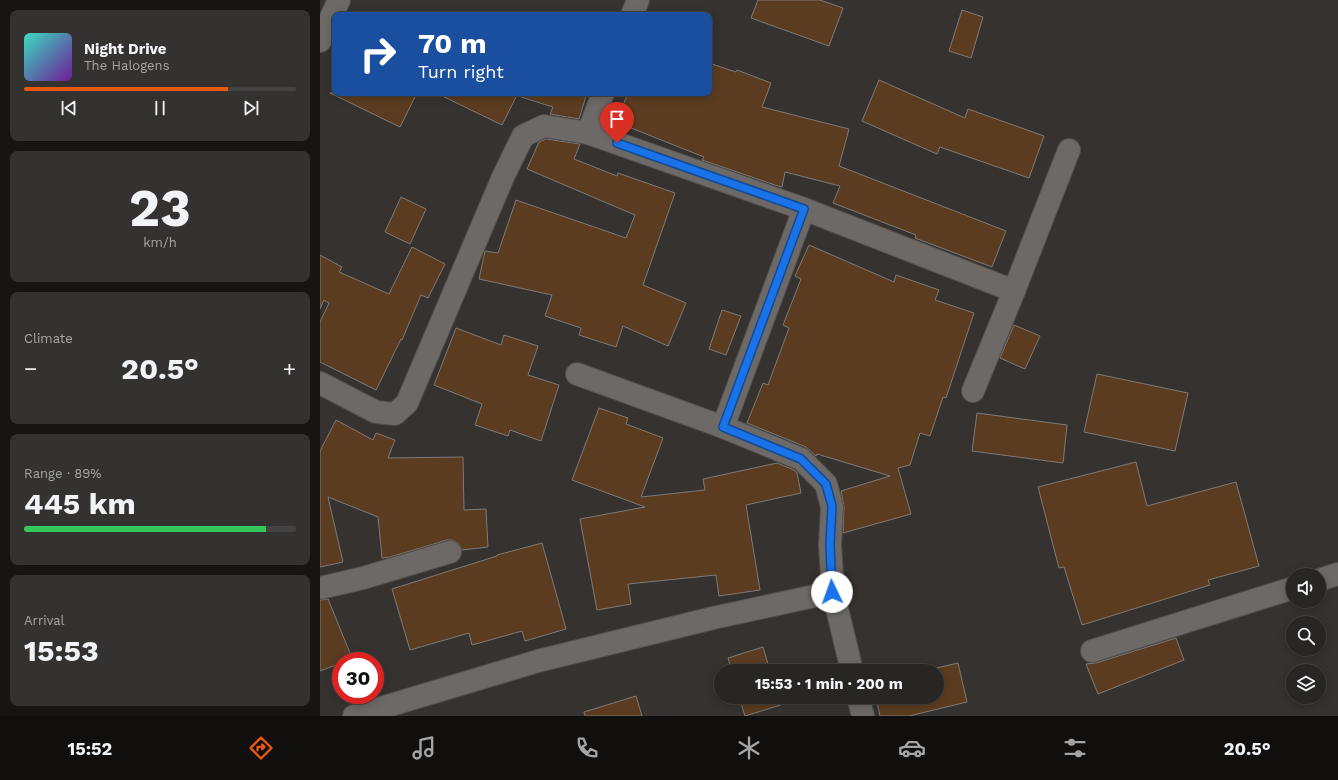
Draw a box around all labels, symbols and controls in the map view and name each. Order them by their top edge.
text: 70 m [418,27,487,60]
icon: right [352,28,404,80]
text: Night Drive [84,40,167,58]
text: The Halogens [84,58,170,73]
text: Turn right [418,61,504,82]
icon: previous [58,97,80,119]
icon: pause [149,97,171,119]
icon: next [240,97,262,119]
pin [600,102,634,143]
icon: arrive [606,108,628,130]
text: 23 [129,178,191,239]
text: km/h [143,235,177,250]
text: Climate [24,331,73,346]
text: 20.5° [121,351,199,386]
text: − [24,356,37,381]
text: + [283,356,296,381]
text: Range · 89% [24,466,101,481]
text: 445 km [24,486,136,521]
map controls [1286,568,1326,704]
button: sound [1286,568,1326,608]
position arrow [811,571,853,613]
text: Arrival [24,613,65,628]
button: search [1286,616,1326,656]
text: 15:53 [24,633,99,668]
speed limit sign: 30 [332,652,384,704]
button: layers [1286,664,1326,704]
text: 15:53 · 1 min · 200 m [755,675,903,693]
icon: directions [247,734,275,762]
icon: music [410,734,438,762]
icon: phone [573,734,601,762]
icon: climate [735,734,763,762]
icon: car [898,734,926,762]
icon: filters [1061,734,1089,762]
text: 15:52 [67,738,112,759]
text: 20.5° [1224,738,1271,759]

